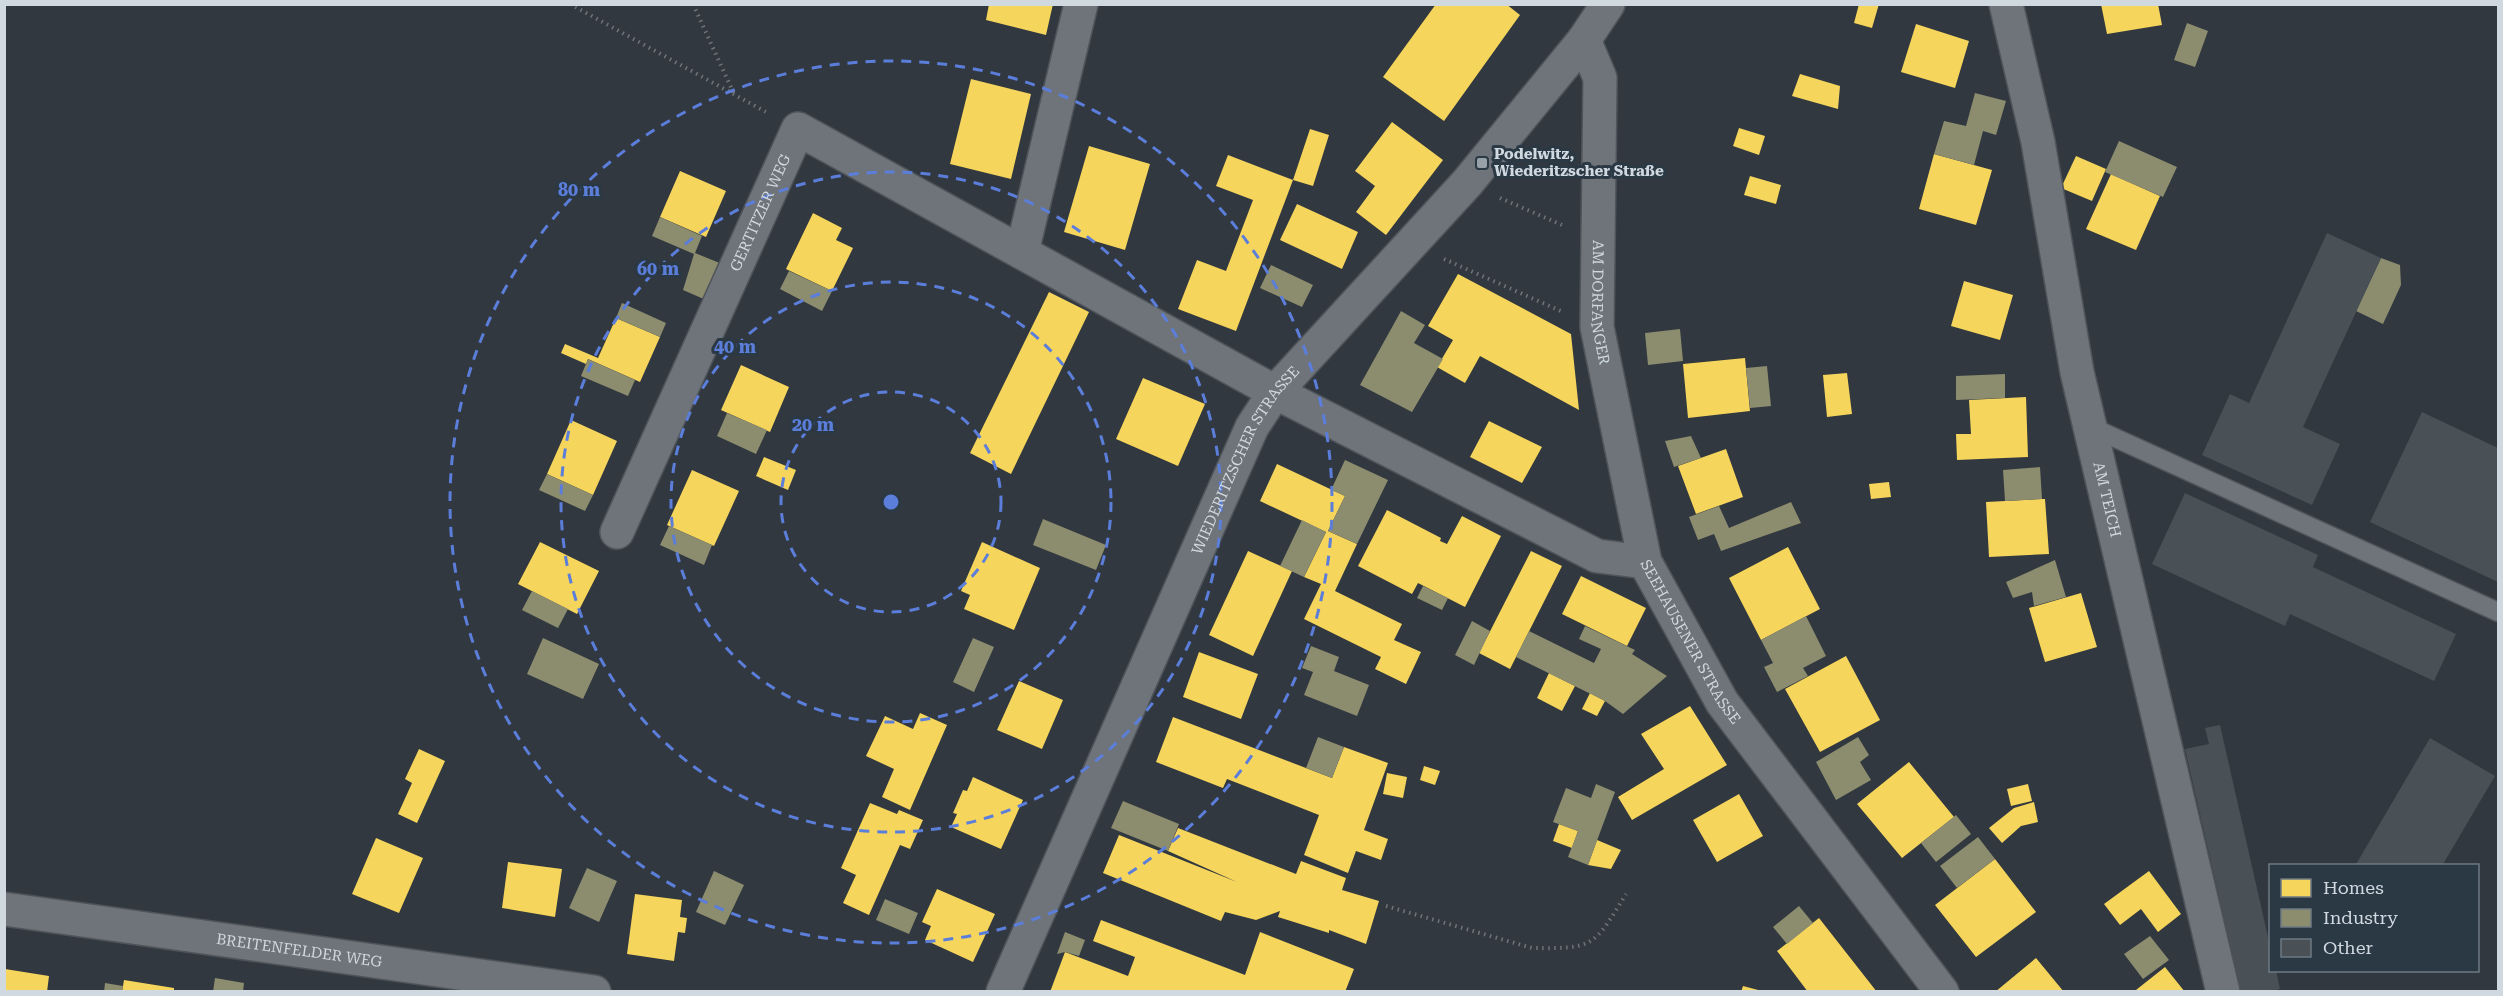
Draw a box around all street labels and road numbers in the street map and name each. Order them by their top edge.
street label: GERTITZER WEG [726,151,795,274]
street label: AM DORFANGER [1587,240,1614,367]
street label: WIEDERITZSCHER STRASSE [1188,363,1303,557]
street label: AM TEICH [2089,460,2125,539]
street label: SEEHAUSENER STRASSE [1636,557,1744,728]
street label: BREITENFELDER WEG [215,930,383,971]

